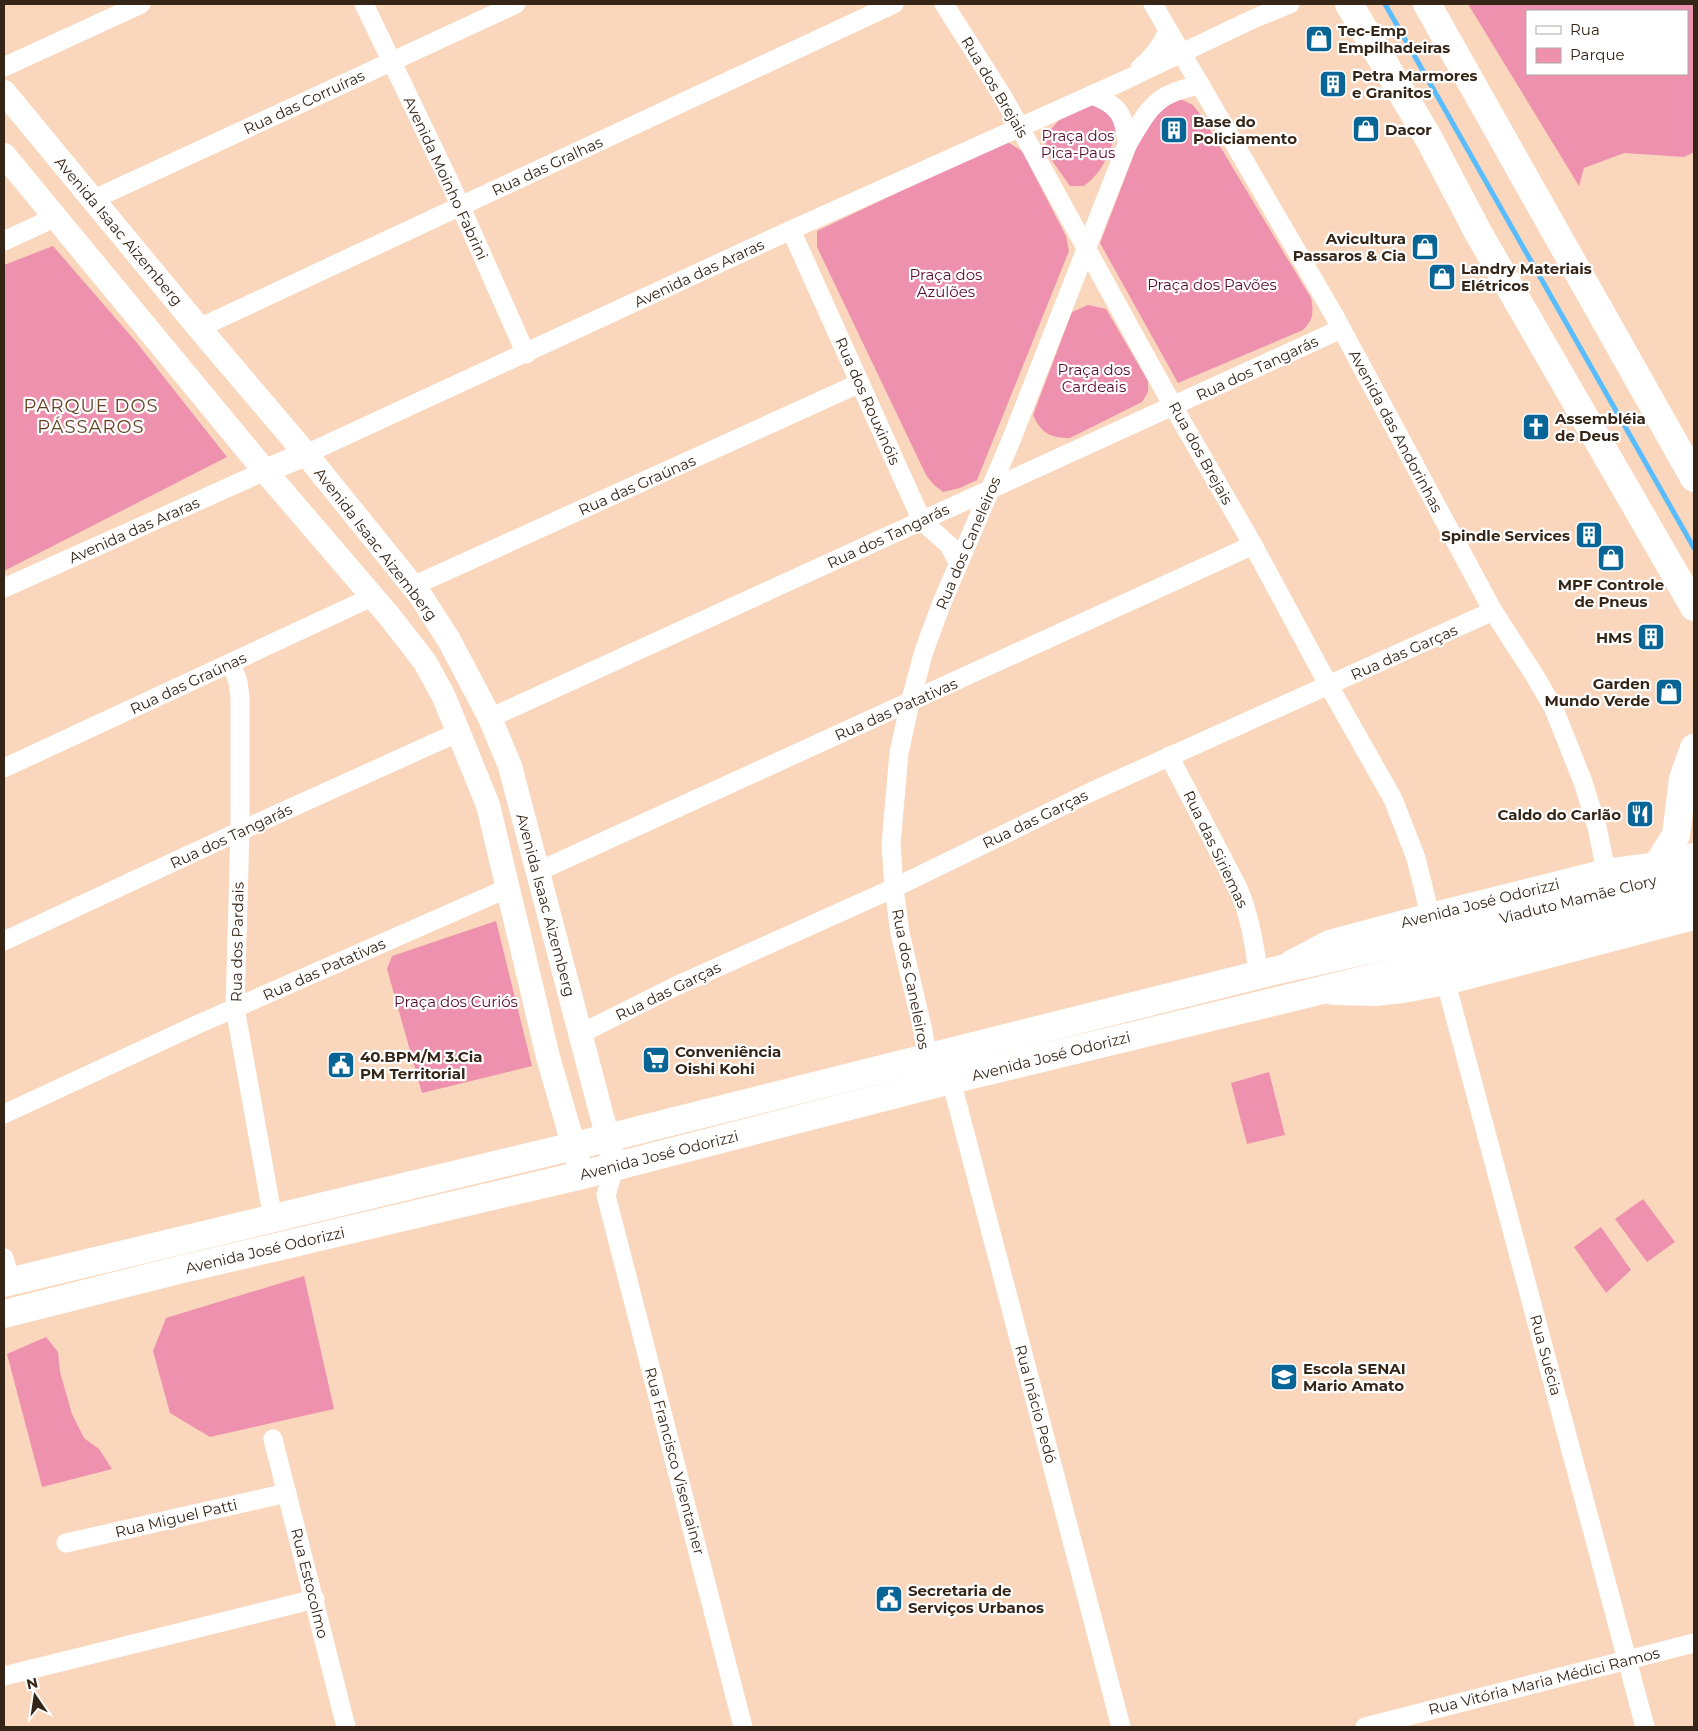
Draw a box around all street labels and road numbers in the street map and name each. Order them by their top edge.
street label: Rua dos Brejais [957,33,1033,141]
street label: Rua das Corruíras [240,66,368,138]
street label: Avenida Moinho Fabrini [400,93,492,263]
street label: Rua das Gralhas [489,132,605,200]
street label: Avenida Isaac Aizemberg [51,152,187,310]
street label: Avenida das Araras [631,235,767,311]
street label: Rua dos Tangarás [1193,331,1321,405]
street label: Rua dos Rouxinóis [831,334,905,468]
street label: Avenida das Andorinhas [1345,346,1447,516]
street label: Rua dos Brejais [1165,398,1237,508]
street label: Rua das Graúnas [575,451,699,519]
street label: Avenida Isaac Aizemberg [310,464,442,624]
street label: Rua dos Caneleiros [931,474,1005,612]
street label: Avenida das Araras [66,493,202,567]
street label: Rua dos Tangarás [824,499,952,573]
street label: Rua das Garças [1348,620,1460,684]
street label: Rua das Graúnas [127,648,249,718]
street label: Rua das Patativas [832,673,960,745]
street label: Rua das Garças [979,785,1091,853]
street label: Rua das Siriemas [1179,787,1253,911]
street label: Rua dos Tangarás [167,799,295,873]
street label: Avenida Isaac Aizemberg [512,811,580,999]
street label: Viaduto Mamãe Clory [1497,870,1660,928]
street label: Avenida José Odorizzi [1399,874,1561,932]
street label: Rua dos Pardais [226,882,248,1002]
street label: Rua dos Caneleiros [888,907,934,1051]
street label: Rua das Patativas [260,933,388,1005]
street label: Rua das Garças [612,957,724,1025]
street label: Avenida José Odorizzi [970,1027,1132,1085]
street label: Avenida José Odorizzi [578,1126,740,1184]
street label: Avenida José Odorizzi [183,1222,347,1278]
street label: Rua Suécia [1526,1312,1566,1398]
street label: Rua Inácio Pedó [1011,1343,1061,1465]
street label: Rua Francisco Visentainer [641,1365,709,1557]
street label: Rua Miguel Patti [113,1495,239,1541]
street label: Rua Estocolmo [287,1526,333,1640]
street label: Rua Vitória Maria Médici Ramos [1426,1643,1662,1719]

